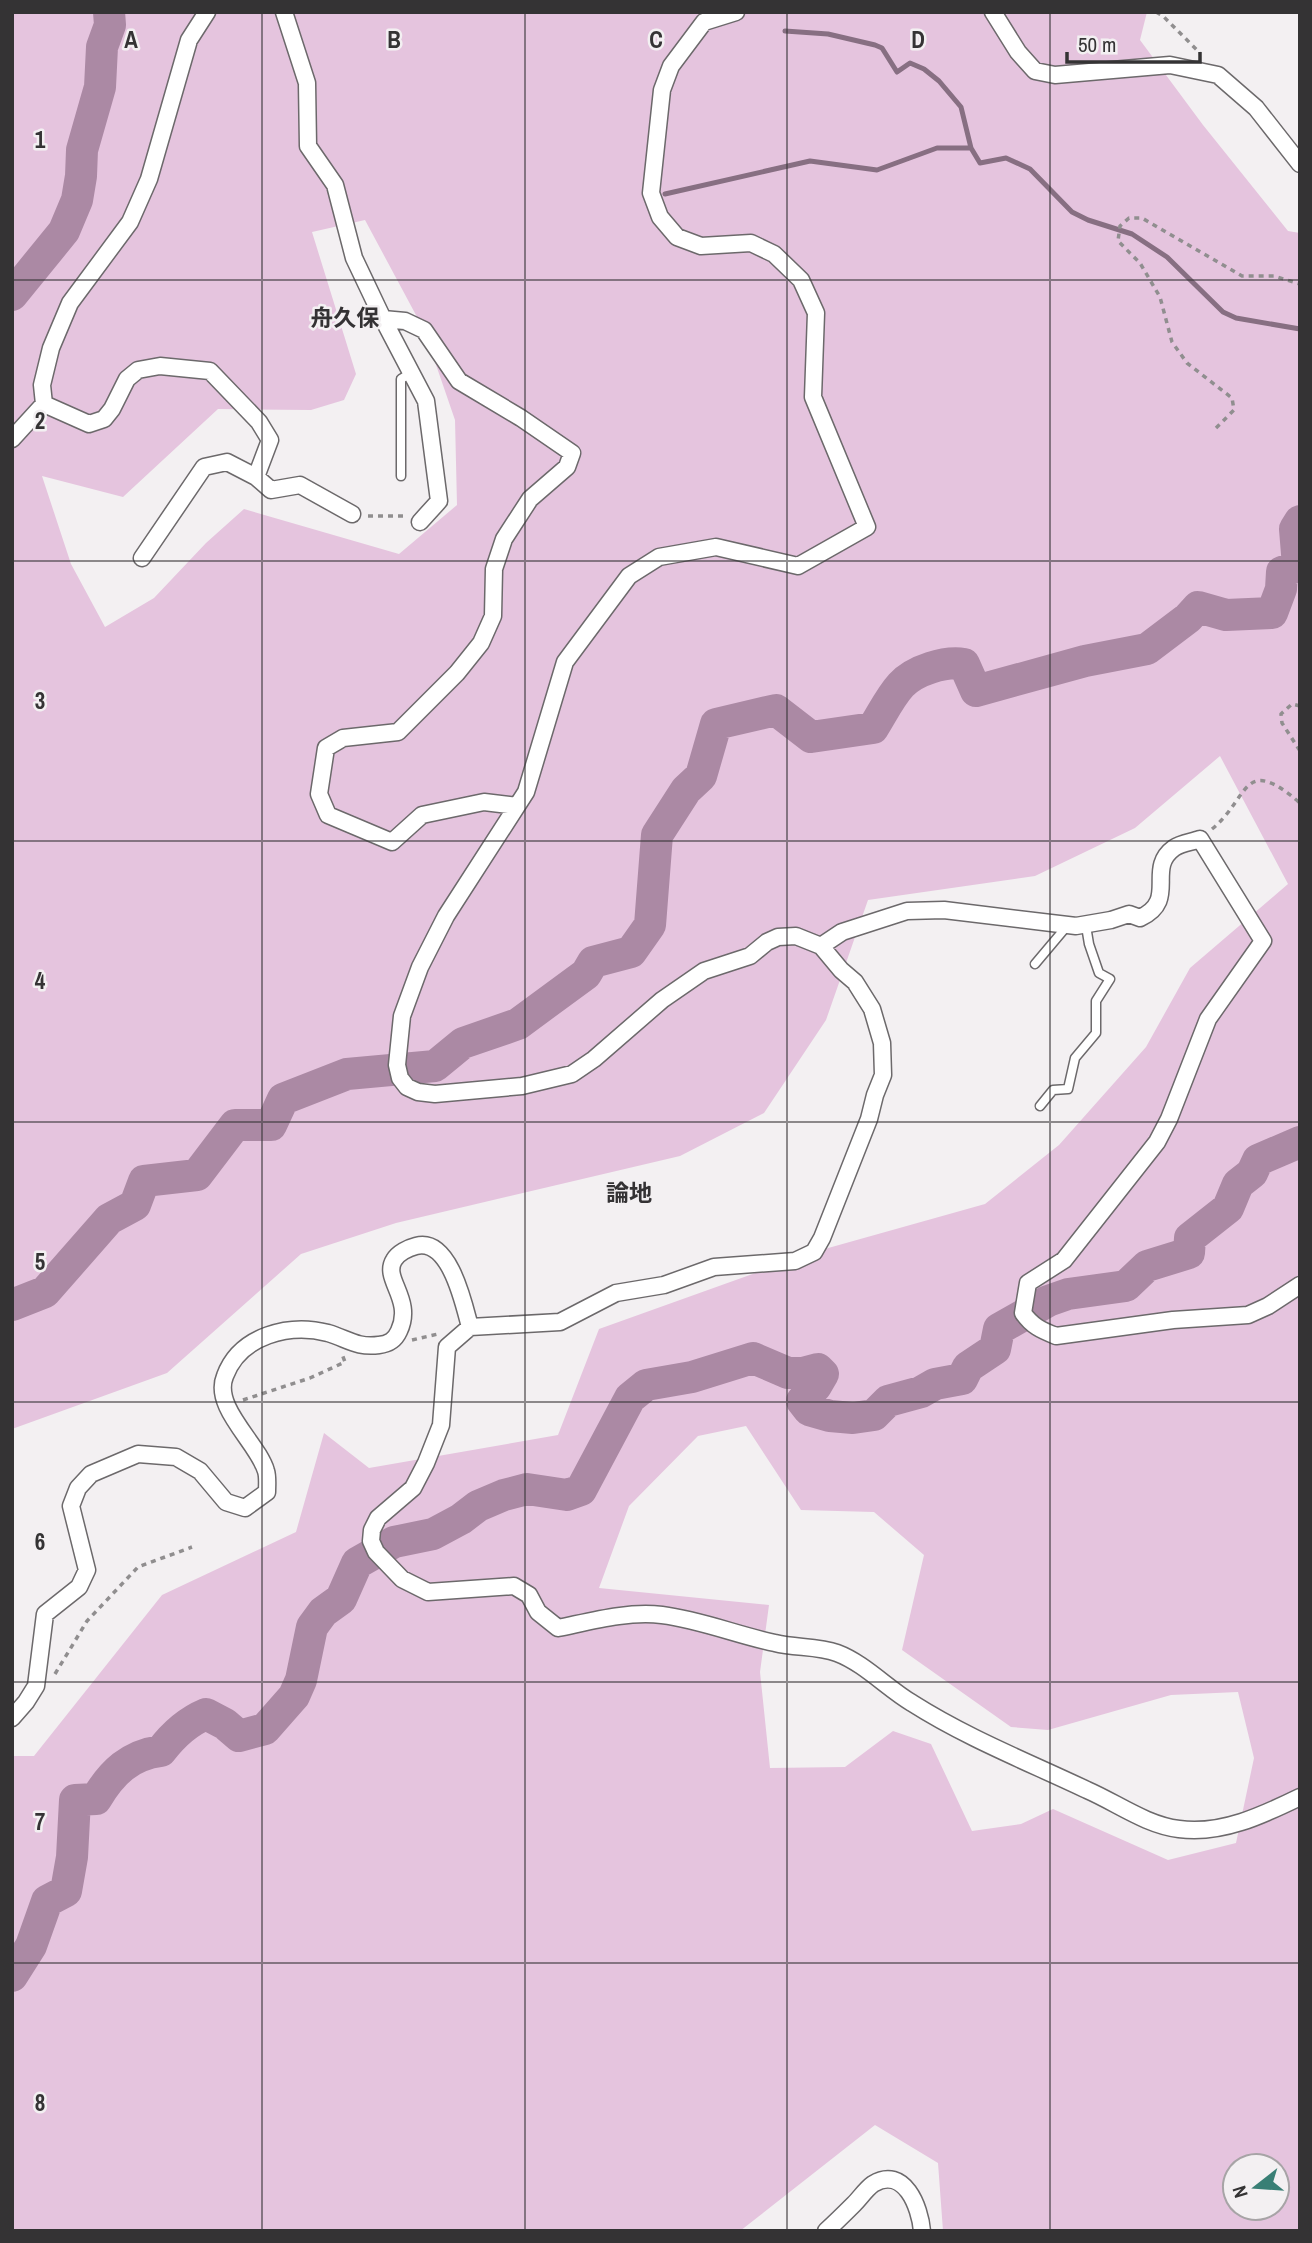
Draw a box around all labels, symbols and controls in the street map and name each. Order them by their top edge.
scale bar [1067,21,1200,65]
text: A [124,24,138,55]
text: B [387,24,401,55]
text: C [649,24,663,55]
text: D [911,24,925,55]
text: 50 m [1078,30,1116,59]
text: 1 [35,124,46,155]
district label: 舟久保 [311,302,380,333]
text: 2 [35,405,45,436]
text: 3 [35,685,45,716]
text: 4 [35,965,46,996]
district label: 論地 [606,1177,652,1208]
text: 5 [35,1246,45,1277]
text: 6 [35,1526,45,1557]
text: 7 [35,1806,45,1837]
text: 8 [35,2087,45,2118]
north arrow [1221,2152,1291,2222]
text: N [1226,2183,1254,2201]

